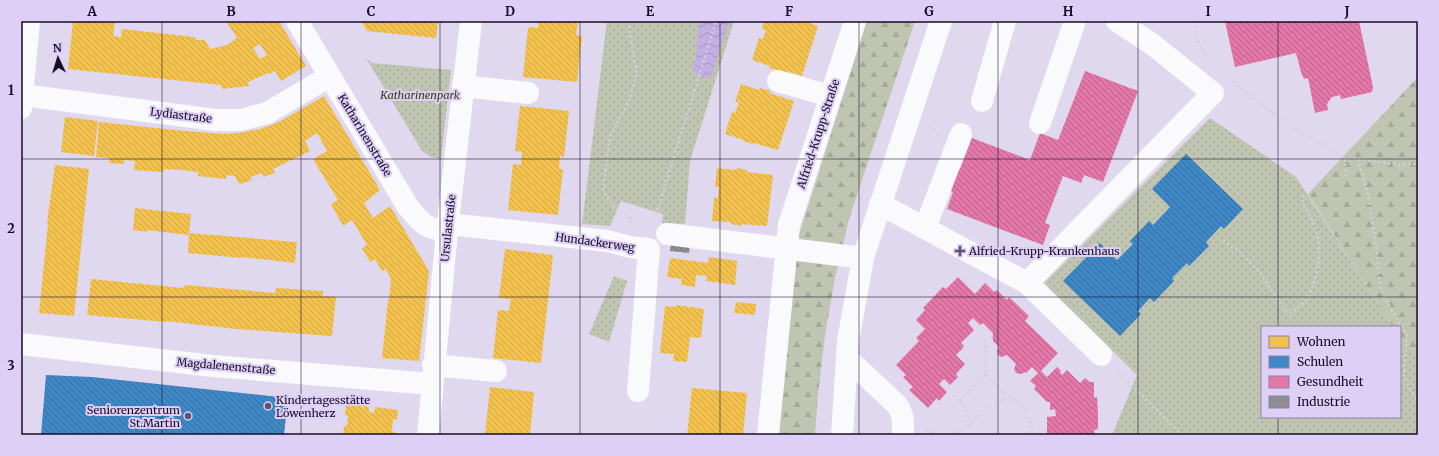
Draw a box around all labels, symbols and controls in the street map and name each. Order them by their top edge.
text: A [86,3,97,20]
text: B [226,3,236,20]
text: C [367,3,376,20]
text: D [505,3,515,20]
text: E [646,3,655,20]
text: F [785,3,793,20]
text: G [924,3,934,20]
text: H [1063,3,1074,20]
text: I [1205,3,1211,20]
text: J [1343,3,1350,20]
north arrow [38,38,78,78]
text: N [52,41,62,55]
street label: Alfried-Krupp-Straße [793,77,842,191]
text: 1 [8,82,14,99]
park label: Katharinenpark [379,88,460,102]
street label: Katharinenstraße [335,91,395,179]
street label: Lydiastraße [149,104,213,126]
street label: Ursulastraße [437,193,459,262]
text: 2 [7,220,15,237]
street label: Hundackerweg [554,229,636,255]
place label: Alfried-Krupp-Krankenhaus [968,244,1120,258]
marker: Alfried-Krupp-Krankenhaus [954,245,966,257]
legend [1261,326,1401,418]
text: Wohnen [1296,334,1345,349]
text: Schulen [1297,354,1343,369]
street label: Magdalenenstraße [176,355,276,377]
text: 3 [7,357,15,374]
text: Gesundheit [1297,374,1364,389]
place label: Kindertagesstätte Löwenherz [276,393,370,420]
text: Industrie [1297,394,1350,409]
marker: Kindertagesstätte Löwenherz [263,401,273,411]
place label: Seniorenzentrum St.Martin [87,403,181,430]
marker: Seniorenzentrum St.Martin [183,411,193,421]

